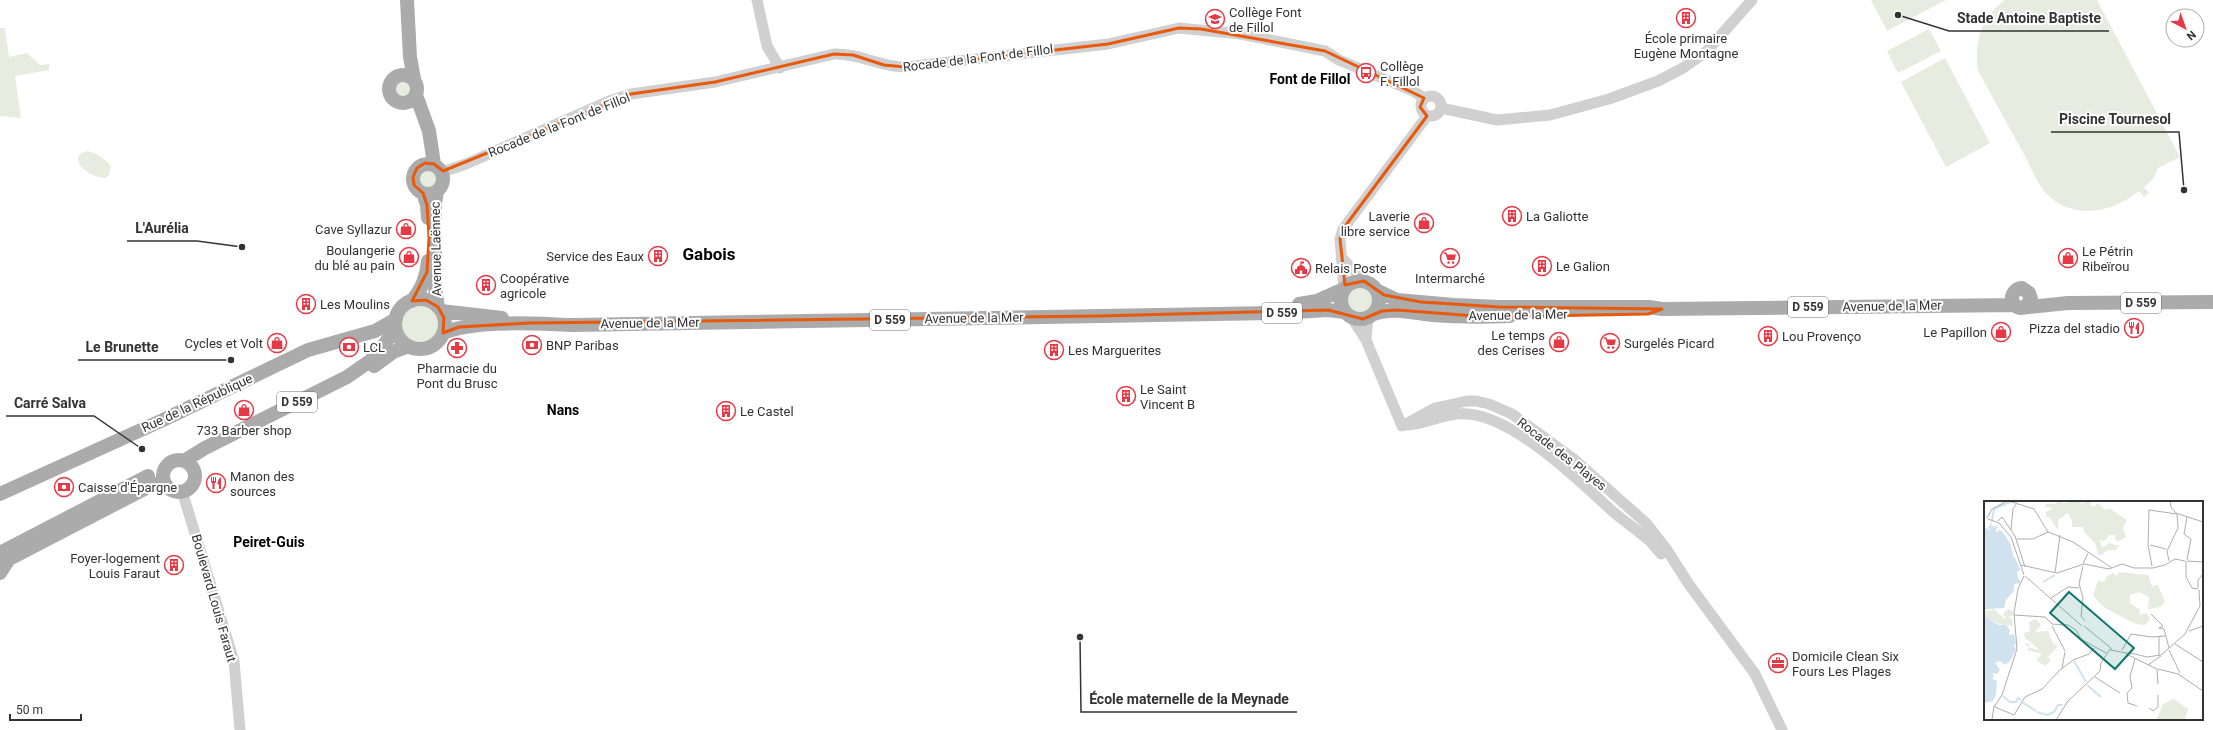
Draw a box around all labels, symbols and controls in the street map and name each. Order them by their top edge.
place label: Collège Font de Fillol [1229,5,1301,35]
callout: Stade Antoine Baptiste [1949,5,2109,31]
building icon: École primaire Eugène Montagne [1675,7,1697,29]
school or university icon: Collège Font de Fillol [1204,8,1226,30]
north arrow [2165,8,2205,48]
text: Stade Antoine Baptiste [1957,10,2101,26]
text: N [2184,28,2198,43]
place label: École primaire Eugène Montagne [1634,31,1738,61]
street label: Rocade de la Font de Fillol [902,41,1054,75]
place label: Collège F. Fillol [1380,59,1423,89]
bus stop icon: Collège F. Fillol [1355,62,1377,84]
district label: Font de Fillol [1270,71,1350,87]
street label: Rocade de la Font de Fillol [486,90,632,160]
callout: Piscine Tournesol [2051,106,2179,132]
text: Piscine Tournesol [2059,111,2171,127]
street label: Avenue Laënnec [428,201,444,297]
building icon: La Galiotte [1501,205,1523,227]
place label: Laverie libre service [1341,209,1410,239]
place label: La Galiotte [1526,209,1588,224]
shop icon: Laverie libre service [1413,212,1435,234]
callout: L'Aurélia [127,215,197,241]
shop icon: Cave Syllazur [395,218,417,240]
text: L'Aurélia [135,220,189,236]
place label: Cave Syllazur [315,222,393,237]
place label: Boulangerie du blé au pain [315,243,395,273]
district label: Gabois [682,244,736,264]
place label: Le Pétrin Ribeïrou [2082,244,2133,274]
building icon: Service des Eaux [647,245,669,267]
shop icon: Boulangerie du blé au pain [398,246,420,268]
supermarket icon: Intermarché [1439,247,1461,269]
shop icon: Le Pétrin Ribeïrou [2057,247,2079,269]
place label: Service des Eaux [546,249,645,264]
building icon: Le Galion [1531,255,1553,277]
public building icon: Relais Poste [1290,257,1312,279]
place label: Le Galion [1556,259,1610,274]
place label: Relais Poste [1315,261,1387,276]
place label: Coopérative agricole [500,271,569,301]
place label: Intermarché [1415,271,1485,286]
building icon: Coopérative agricole [475,274,497,296]
building icon: Les Moulins [295,293,317,315]
road number: D 559 [2121,293,2161,313]
place label: Les Moulins [320,297,390,312]
road number: D 559 [1788,297,1828,317]
street label: Avenue de la Mer [1842,298,1942,314]
road number: D 559 [1262,303,1302,323]
street label: Avenue de la Mer [1468,307,1568,323]
road number: D 559 [870,310,910,330]
street label: Avenue de la Mer [924,310,1024,326]
street label: Avenue de la Mer [600,315,700,331]
restaurant icon: Pizza del stadio [2123,317,2145,339]
shop icon: Le Papillon [1990,321,2012,343]
place label: Pizza del stadio [2029,321,2120,336]
building icon: Lou Provenço [1757,325,1779,347]
place label: Le Papillon [1923,325,1987,340]
place label: Le temps des Cerises [1478,328,1545,358]
place label: Lou Provenço [1782,329,1861,344]
shop icon: Le temps des Cerises [1548,331,1570,353]
shop icon: Cycles et Volt [266,332,288,354]
supermarket icon: Surgelés Picard [1599,332,1621,354]
callout: Le Brunette [78,334,167,360]
bank icon: BNP Paribas [521,334,543,356]
place label: Cycles et Volt [184,336,263,351]
bank icon: LCL [338,336,360,358]
place label: Surgelés Picard [1624,336,1714,351]
pharmacy icon: Pharmacie du Pont du Brusc [446,337,468,359]
place label: BNP Paribas [546,338,619,353]
text: Le Brunette [86,339,159,355]
building icon: Les Marguerites [1043,339,1065,361]
place label: LCL [363,340,385,355]
place label: Les Marguerites [1068,343,1162,358]
place label: Pharmacie du Pont du Brusc [416,361,498,391]
street label: Rue de la République [139,371,255,435]
place label: Le Saint Vincent B [1140,382,1195,412]
building icon: Le Saint Vincent B [1115,385,1137,407]
callout: Carré Salva [6,390,94,416]
road number: D 559 [277,392,317,412]
text: Carré Salva [14,395,87,411]
shop icon: 733 Barber shop [233,399,255,421]
building icon: Le Castel [715,400,737,422]
district label: Nans [547,402,579,418]
place label: Le Castel [740,404,794,419]
street label: Rocade des Playes [1514,415,1610,494]
place label: 733 Barber shop [196,423,292,438]
place label: Manon des sources [230,469,295,499]
restaurant icon: Manon des sources [205,472,227,494]
bank icon: Caisse d'Épargne [53,476,75,498]
place label: Caisse d'Épargne [78,480,177,495]
inset map [1984,501,2203,720]
street label: Boulevard Louis Faraut [189,532,239,664]
district label: Peiret-Guis [233,534,305,550]
place label: Foyer-logement Louis Faraut [70,551,160,581]
building icon: Foyer-logement Louis Faraut [163,554,185,576]
place label: Domicile Clean Six Fours Les Plages [1792,649,1900,679]
office icon: Domicile Clean Six Fours Les Plages [1767,652,1789,674]
callout: École maternelle de la Meynade [1081,686,1297,712]
text: École maternelle de la Meynade [1089,690,1289,707]
scale bar [10,696,81,722]
text: 50 m [16,703,43,717]

